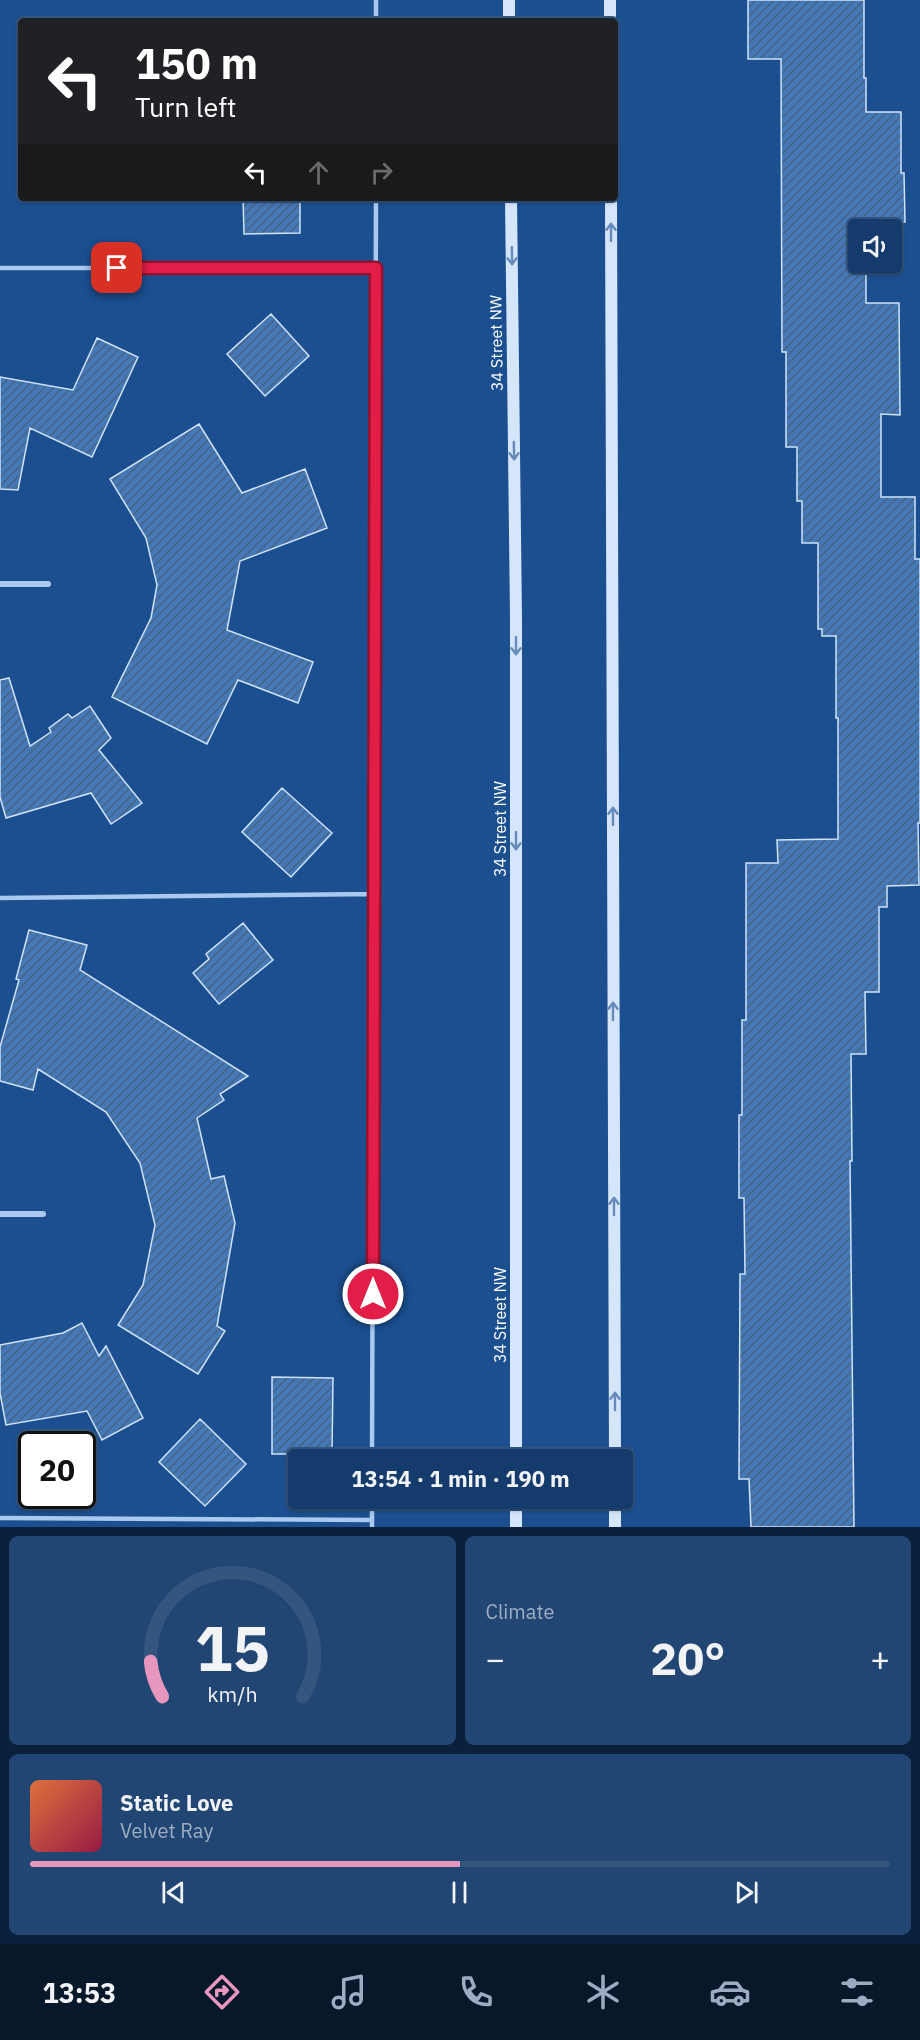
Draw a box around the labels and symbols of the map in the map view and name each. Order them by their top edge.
one-way arrow [605,222,617,242]
pin [91,242,142,293]
one-way arrow [506,246,518,266]
street label: 34 Street NW [485,295,507,391]
one-way arrow [508,441,520,461]
one-way arrow [510,636,522,656]
street label: 34 Street NW [490,781,510,877]
one-way arrow [607,807,619,827]
one-way arrow [510,831,522,851]
one-way arrow [607,1002,619,1022]
one-way arrow [608,1197,620,1217]
position arrow [341,1262,405,1326]
street label: 34 Street NW [490,1267,510,1363]
one-way arrow [609,1392,621,1412]
speed limit sign: 20 [18,1431,96,1509]

